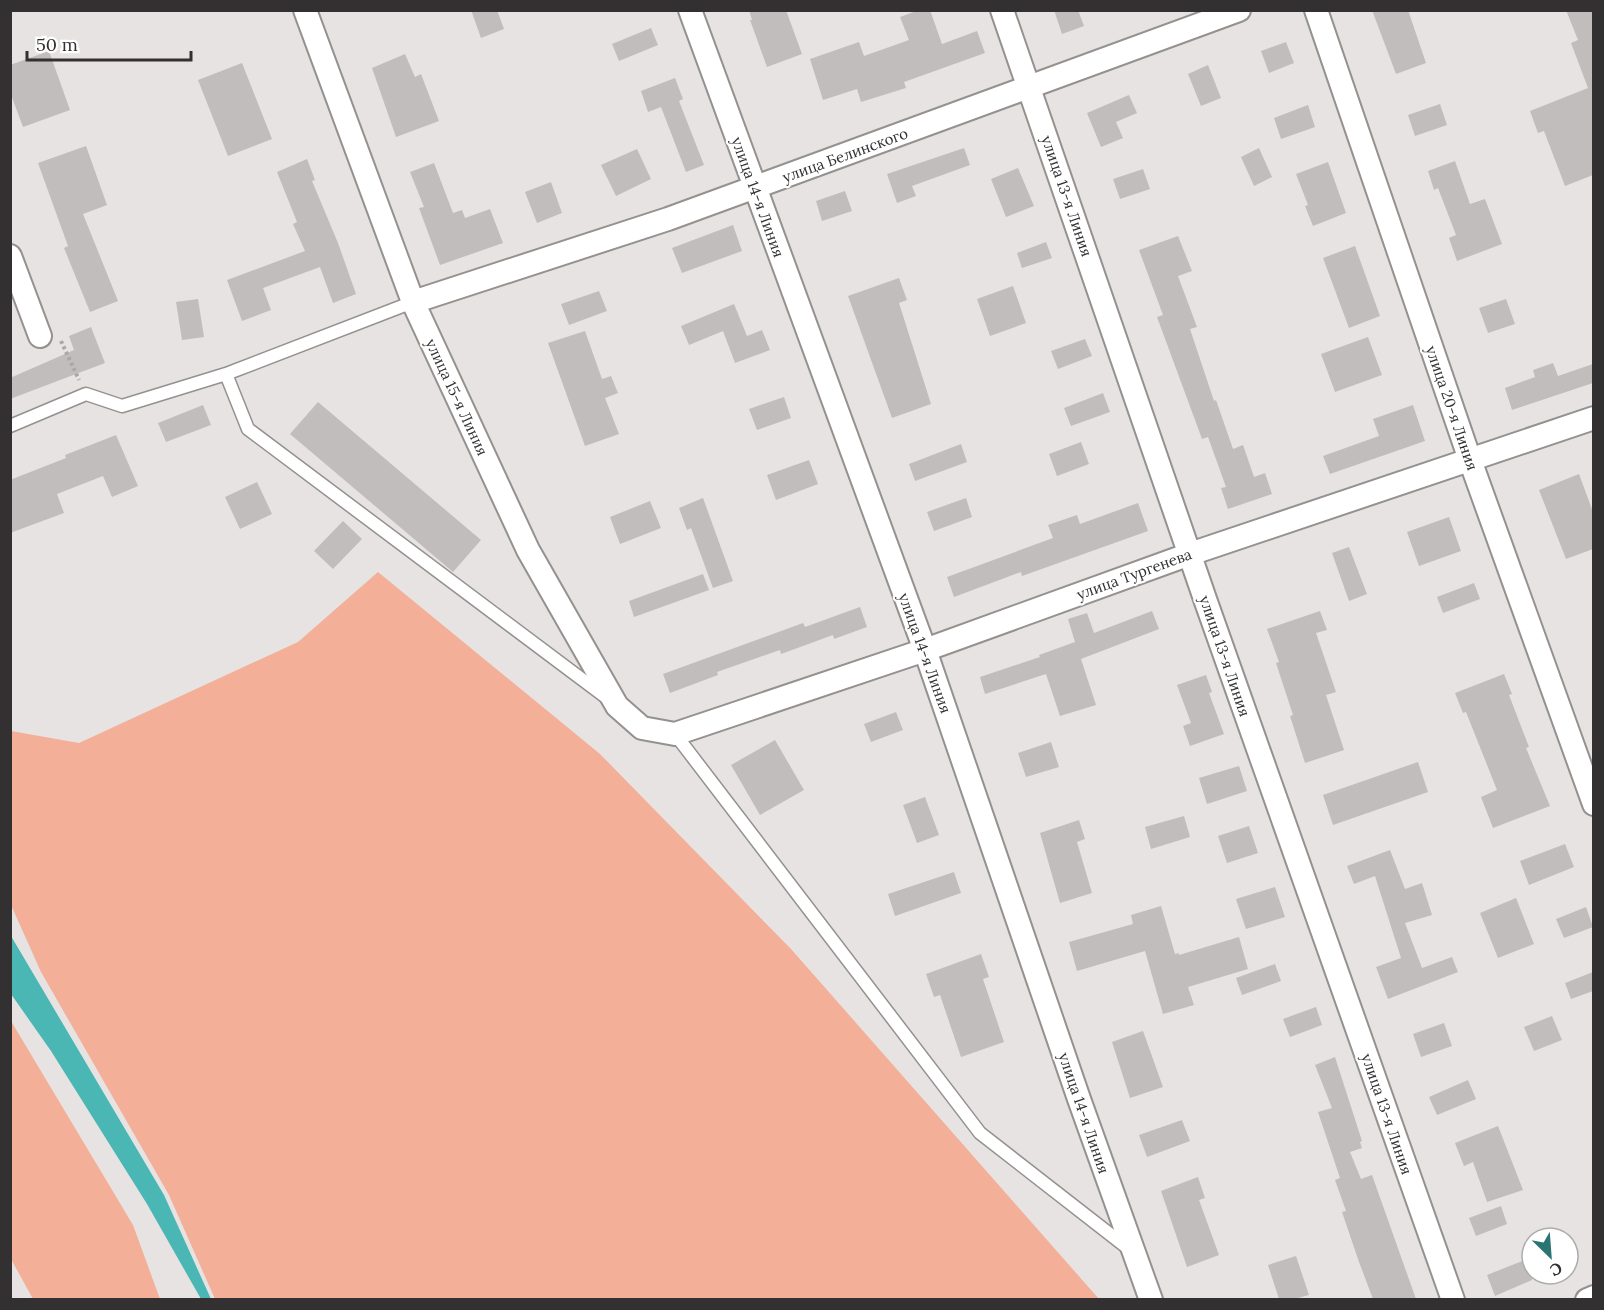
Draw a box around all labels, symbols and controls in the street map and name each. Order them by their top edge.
scale bar [27,24,190,62]
text: 50 m [36,33,78,56]
street label: улица Белинского [780,123,911,187]
street label: улица 13-я Линия [1037,133,1097,259]
street label: улица 14-я Линия [727,134,789,260]
street label: улица 15-я Линия [422,336,492,458]
street label: улица 20-я Линия [1422,343,1482,473]
street label: улица Тургенева [1074,544,1194,604]
street label: улица 14-я Линия [894,590,956,716]
street label: улица 13-я Линия [1195,593,1255,719]
street label: улица 14-я Линия [1054,1050,1114,1176]
street label: улица 13-я Линия [1357,1051,1417,1177]
north arrow [1520,1226,1580,1286]
text: С [1547,1258,1566,1281]

